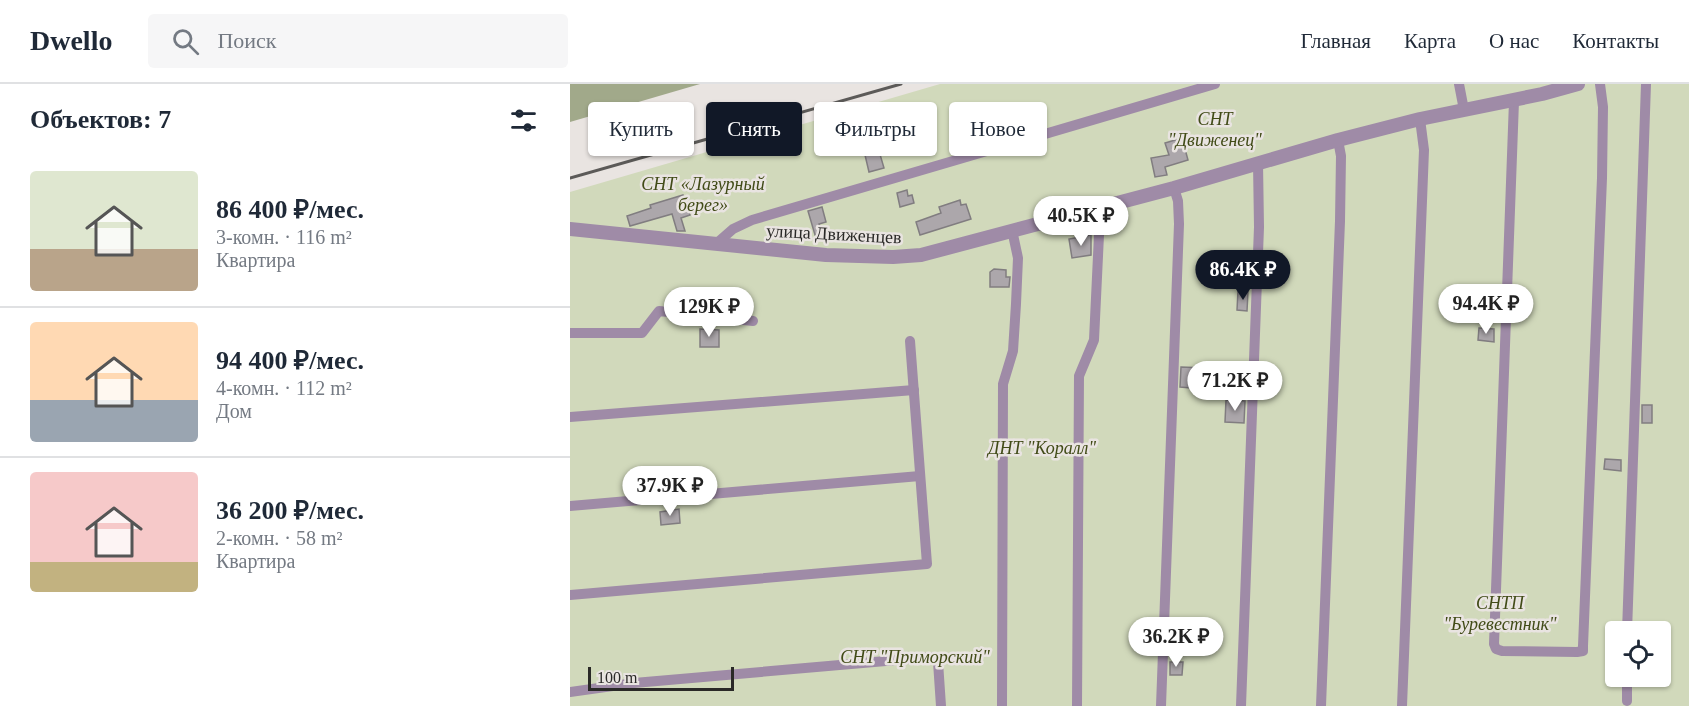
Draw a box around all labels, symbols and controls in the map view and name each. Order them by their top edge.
search box [148,14,568,68]
text: Dwello [30,25,112,56]
icon: search [169,25,202,58]
text: Поиск [217,28,277,53]
text: Главная [1301,29,1371,53]
text: Карта [1404,29,1456,53]
text: О нас [1489,29,1539,53]
text: Контакты [1572,29,1659,53]
chip: Купить [588,102,694,156]
chip: Снять [706,102,802,156]
chip: Фильтры [814,102,937,156]
chip: Новое [949,102,1047,156]
icon: filters [507,104,540,137]
text: Объектов: 7 [30,105,171,134]
park label: СНТ "Движенец" [1168,109,1262,150]
park label: СНТ «Лазурный берег» [641,174,765,215]
icon: home [78,195,150,267]
text: 86 400 ₽/мес. [216,195,364,224]
pin: 40.5K ₽ [1026,196,1136,247]
text: 40.5K ₽ [1047,204,1115,226]
street label: улица Движенцев [766,220,902,248]
text: 3-комн. · 116 m² [216,226,352,248]
text: Квартира [216,249,295,271]
pin: 86.4K ₽ [1188,250,1298,301]
text: 86.4K ₽ [1209,258,1277,280]
pin: 94.4K ₽ [1431,284,1541,335]
pin: 129K ₽ [660,287,758,338]
text: 94.4K ₽ [1452,292,1520,314]
text: 129K ₽ [678,295,740,317]
icon: home [78,346,150,418]
text: 94 400 ₽/мес. [216,346,364,375]
pin: 71.2K ₽ [1180,361,1290,412]
text: 71.2K ₽ [1201,369,1269,391]
text: 4-комн. · 112 m² [216,377,352,399]
text: Дом [216,400,252,422]
park label: ДНТ "Коралл" [986,438,1096,458]
pin: 37.9K ₽ [615,466,725,517]
text: 37.9K ₽ [636,474,704,496]
icon: home [78,496,150,568]
text: 36 200 ₽/мес. [216,496,364,525]
text: 2-комн. · 58 m² [216,527,343,549]
text: Квартира [216,550,295,572]
park label: СНТП "Буревестник" [1443,593,1557,634]
pin: 36.2K ₽ [1121,617,1231,668]
map controls [1605,621,1671,687]
button: locate [1605,621,1671,687]
text: 36.2K ₽ [1142,625,1210,647]
park label: СНТ "Приморский" [840,647,990,667]
scale bar [588,664,734,692]
text: 100 m [597,669,637,686]

